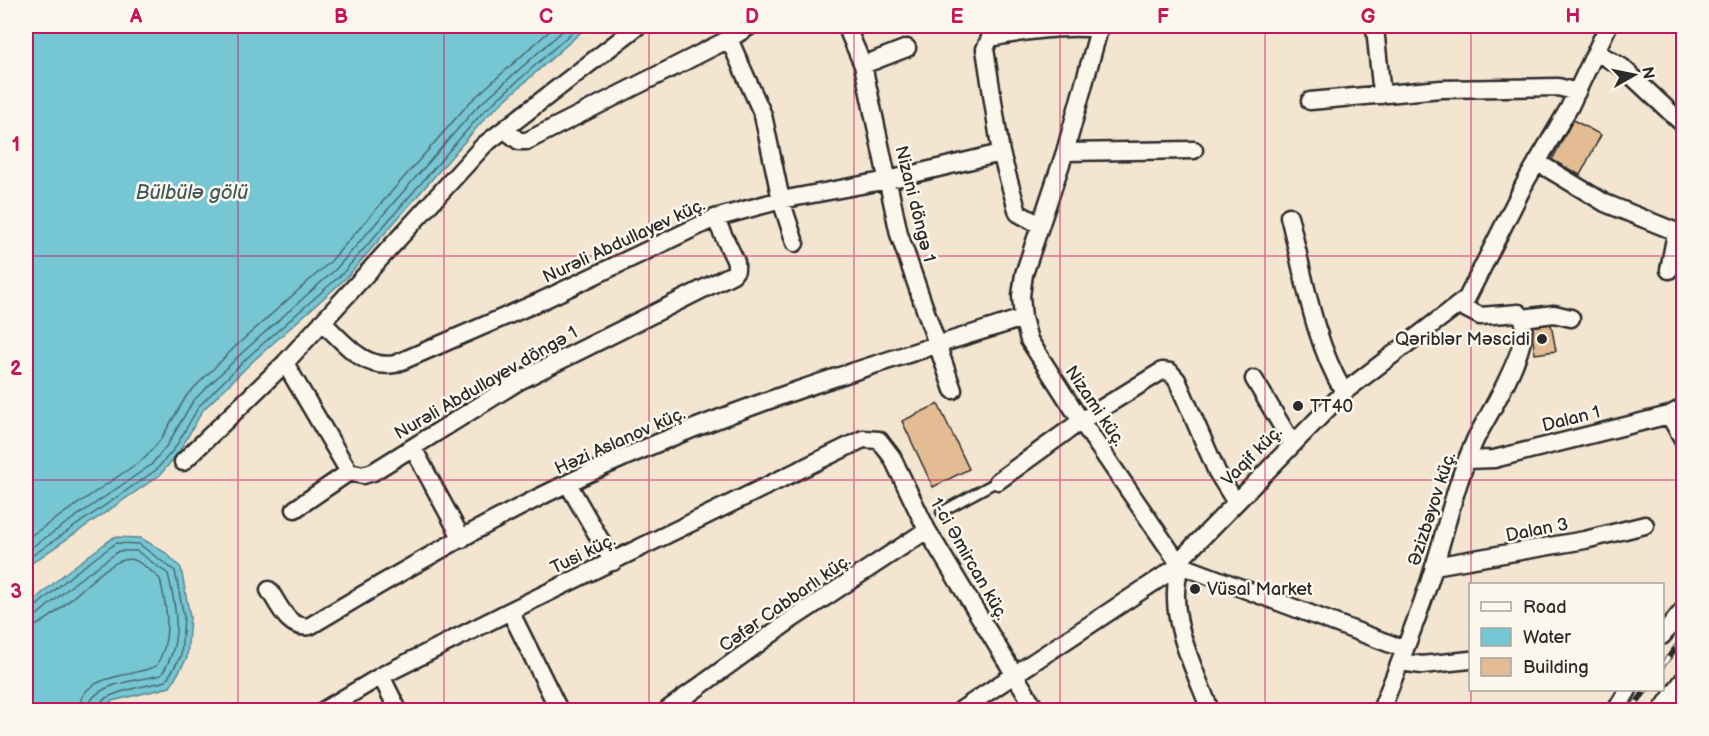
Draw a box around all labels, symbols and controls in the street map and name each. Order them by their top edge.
text: A [129,5,143,29]
text: B [334,5,348,29]
text: C [539,5,553,29]
text: D [745,5,759,29]
text: E [951,5,964,29]
text: F [1157,5,1169,29]
text: G [1361,5,1376,29]
text: H [1566,5,1580,29]
north arrow [1604,45,1664,105]
text: N [1637,65,1658,80]
text: 1 [12,133,20,157]
street label: Nizani döngə 1 [890,144,940,264]
water label: Bülbülə gölü [136,181,248,205]
street label: Nurəli Abdullayev küç. [540,194,708,288]
street label: Nurəli Abdullayev döngə 1 [391,322,581,444]
place label: Qəriblər Məscidi [1395,329,1530,350]
marker: Qəriblər Məscidi [1535,332,1549,346]
text: 2 [10,357,22,381]
street label: Nizami küç. [1061,362,1129,450]
place label: TT40 [1310,396,1353,417]
marker: TT40 [1291,399,1305,413]
street label: Dalan 1 [1540,402,1602,436]
street label: Həzi Aslanov küç. [552,403,688,479]
street label: Vaqif küç. [1217,421,1287,491]
street label: Əzizbəyov küç. [1404,449,1460,569]
street label: 1-ci Əmircan küç. [926,494,1012,624]
street label: Dalan 3 [1504,514,1570,546]
street label: Tusi küç. [547,529,619,579]
street label: Cəfər Cabbarlı küç. [715,550,855,656]
place label: Vüsal Market [1207,579,1313,600]
text: 3 [10,580,22,604]
marker: Vüsal Market [1188,582,1202,596]
legend [1469,583,1664,691]
text: Road [1523,597,1567,618]
text: Water [1523,627,1571,648]
text: Building [1523,657,1589,678]

